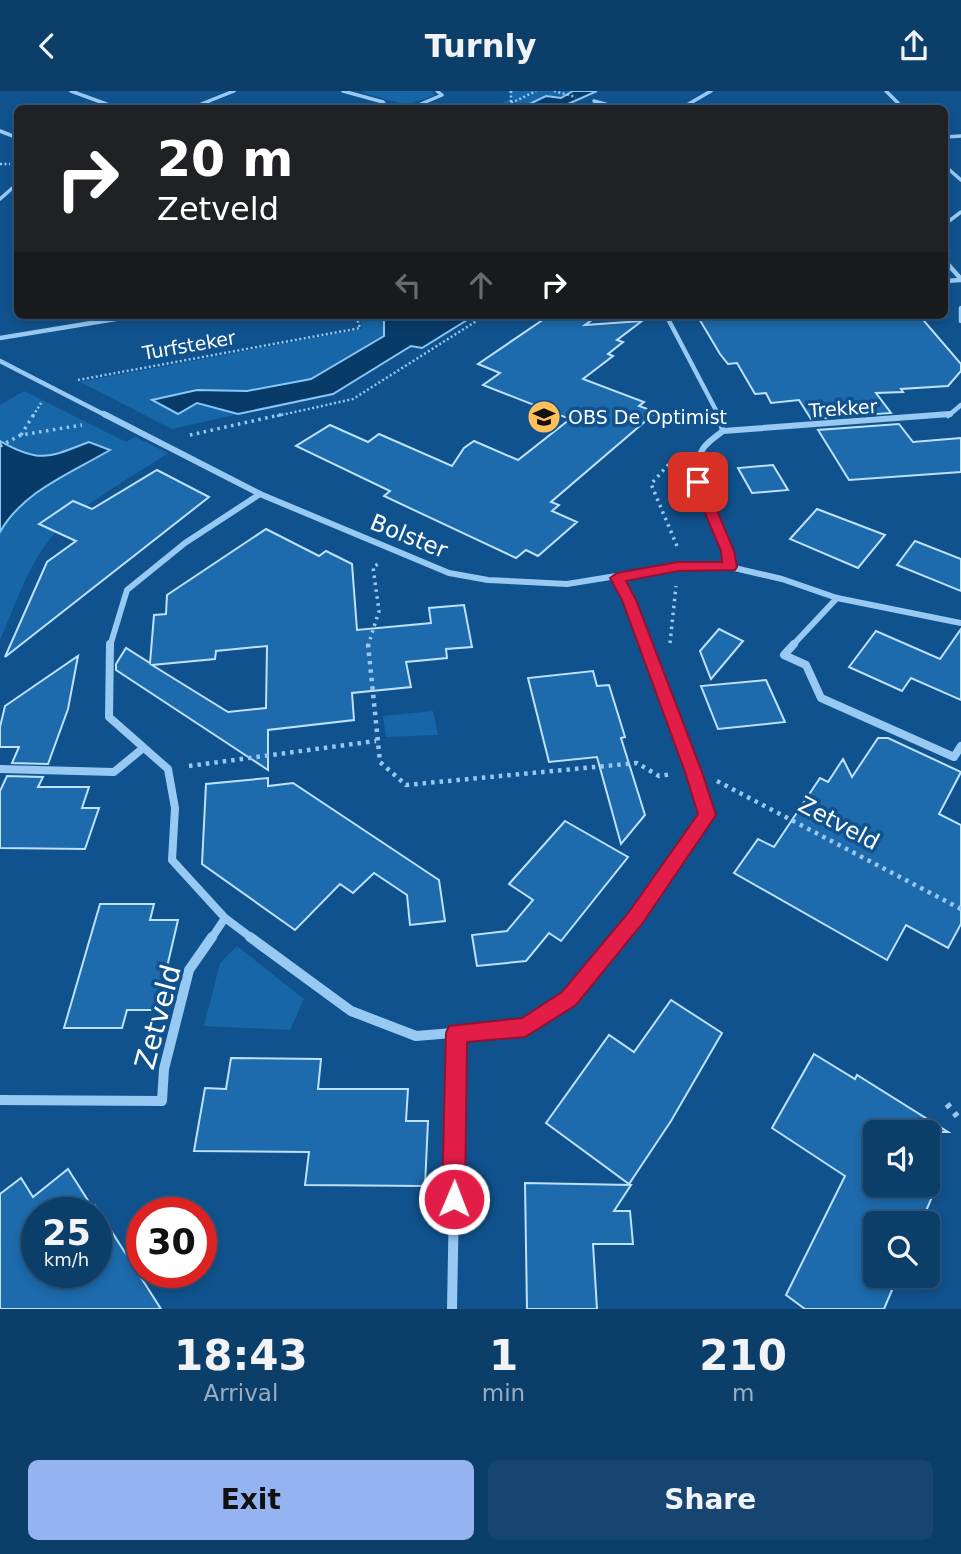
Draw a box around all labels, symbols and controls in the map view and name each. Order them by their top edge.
icon: back [28,27,66,65]
text: Turnly [425,27,536,65]
icon: share [895,27,933,65]
text: 20 m [157,131,293,188]
icon: right [42,133,133,224]
text: Zetveld [157,190,279,228]
icon: left [389,266,427,304]
icon: ahead [462,266,500,304]
icon: right [535,266,573,304]
street label: Turfsteker [140,326,237,364]
street label: Trekker [807,395,878,421]
school or university icon: OBS De Optimist [525,398,563,436]
place label: OBS De Optimist [568,406,727,428]
pin [668,452,728,512]
icon: arrive [679,463,717,501]
street label: Bolster [367,509,452,563]
street label: Zetveld [794,791,884,855]
street label: Zetveld [128,961,188,1073]
map controls [863,1120,940,1288]
button: sound [863,1120,940,1197]
position arrow [417,1162,491,1236]
speed limit sign: 30 [126,1197,217,1288]
button: search [863,1211,940,1288]
text: 25 [42,1213,91,1253]
text: km/h [44,1249,89,1270]
text: 18:43 [174,1331,308,1380]
text: 1 [489,1331,518,1380]
text: 210 [699,1331,787,1380]
text: Arrival [204,1380,278,1406]
text: min [482,1380,525,1406]
text: m [732,1380,754,1406]
button: Exit [28,1460,474,1540]
button: Share [488,1460,933,1540]

